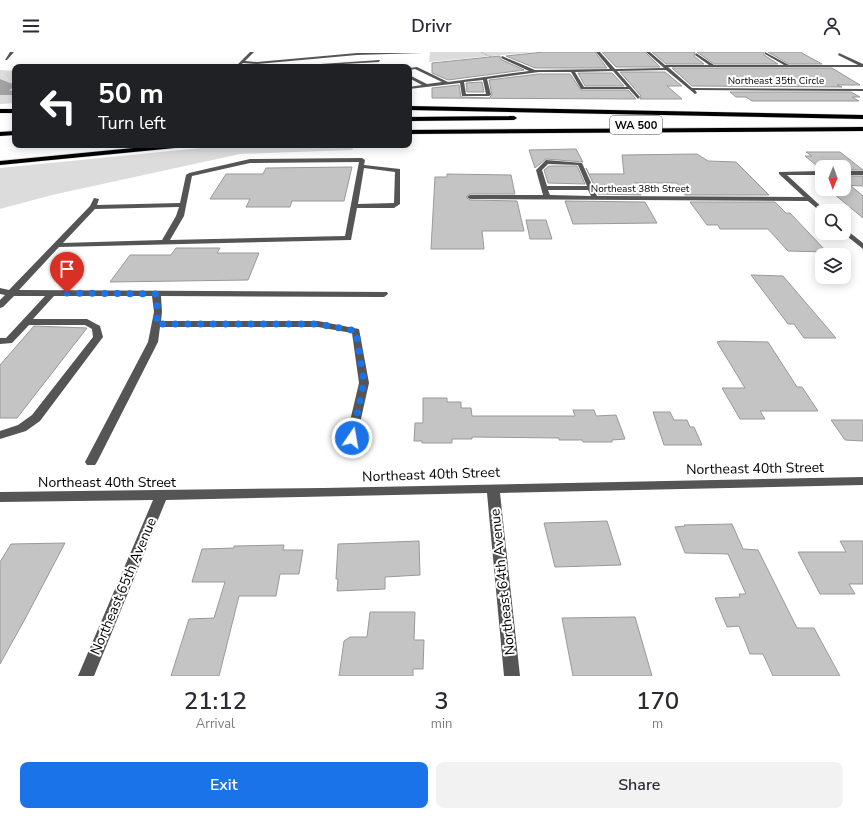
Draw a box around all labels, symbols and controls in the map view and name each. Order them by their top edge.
text: Drivr [411,14,452,38]
icon: menu [20,15,42,37]
icon: person [821,15,843,37]
street label: Northeast 35th Circle [728,74,824,88]
text: 50 m [98,75,164,113]
icon: left [32,80,84,132]
text: Turn left [98,111,166,135]
road number: WA 500 [610,116,662,134]
north arrow [815,160,851,196]
map controls [815,160,851,284]
street label: Northeast 38th Street [591,182,690,196]
button: search [815,204,851,240]
button: layers [815,248,851,284]
pin [50,252,84,293]
icon: arrive [56,258,78,280]
position arrow [331,417,373,459]
street label: Northeast 40th Street [686,458,824,479]
street label: Northeast 40th Street [362,463,500,486]
street label: Northeast 40th Street [38,473,176,492]
street label: Northeast 64th Avenue [485,508,520,656]
street label: Northeast 65th Avenue [86,515,161,658]
text: 21:12 [184,685,247,717]
text: 3 [434,685,449,717]
text: 170 [636,685,679,717]
text: Arrival [196,715,235,733]
text: min [431,715,452,733]
text: m [652,715,663,733]
button: Exit [20,762,428,808]
button: Share [436,762,843,808]

